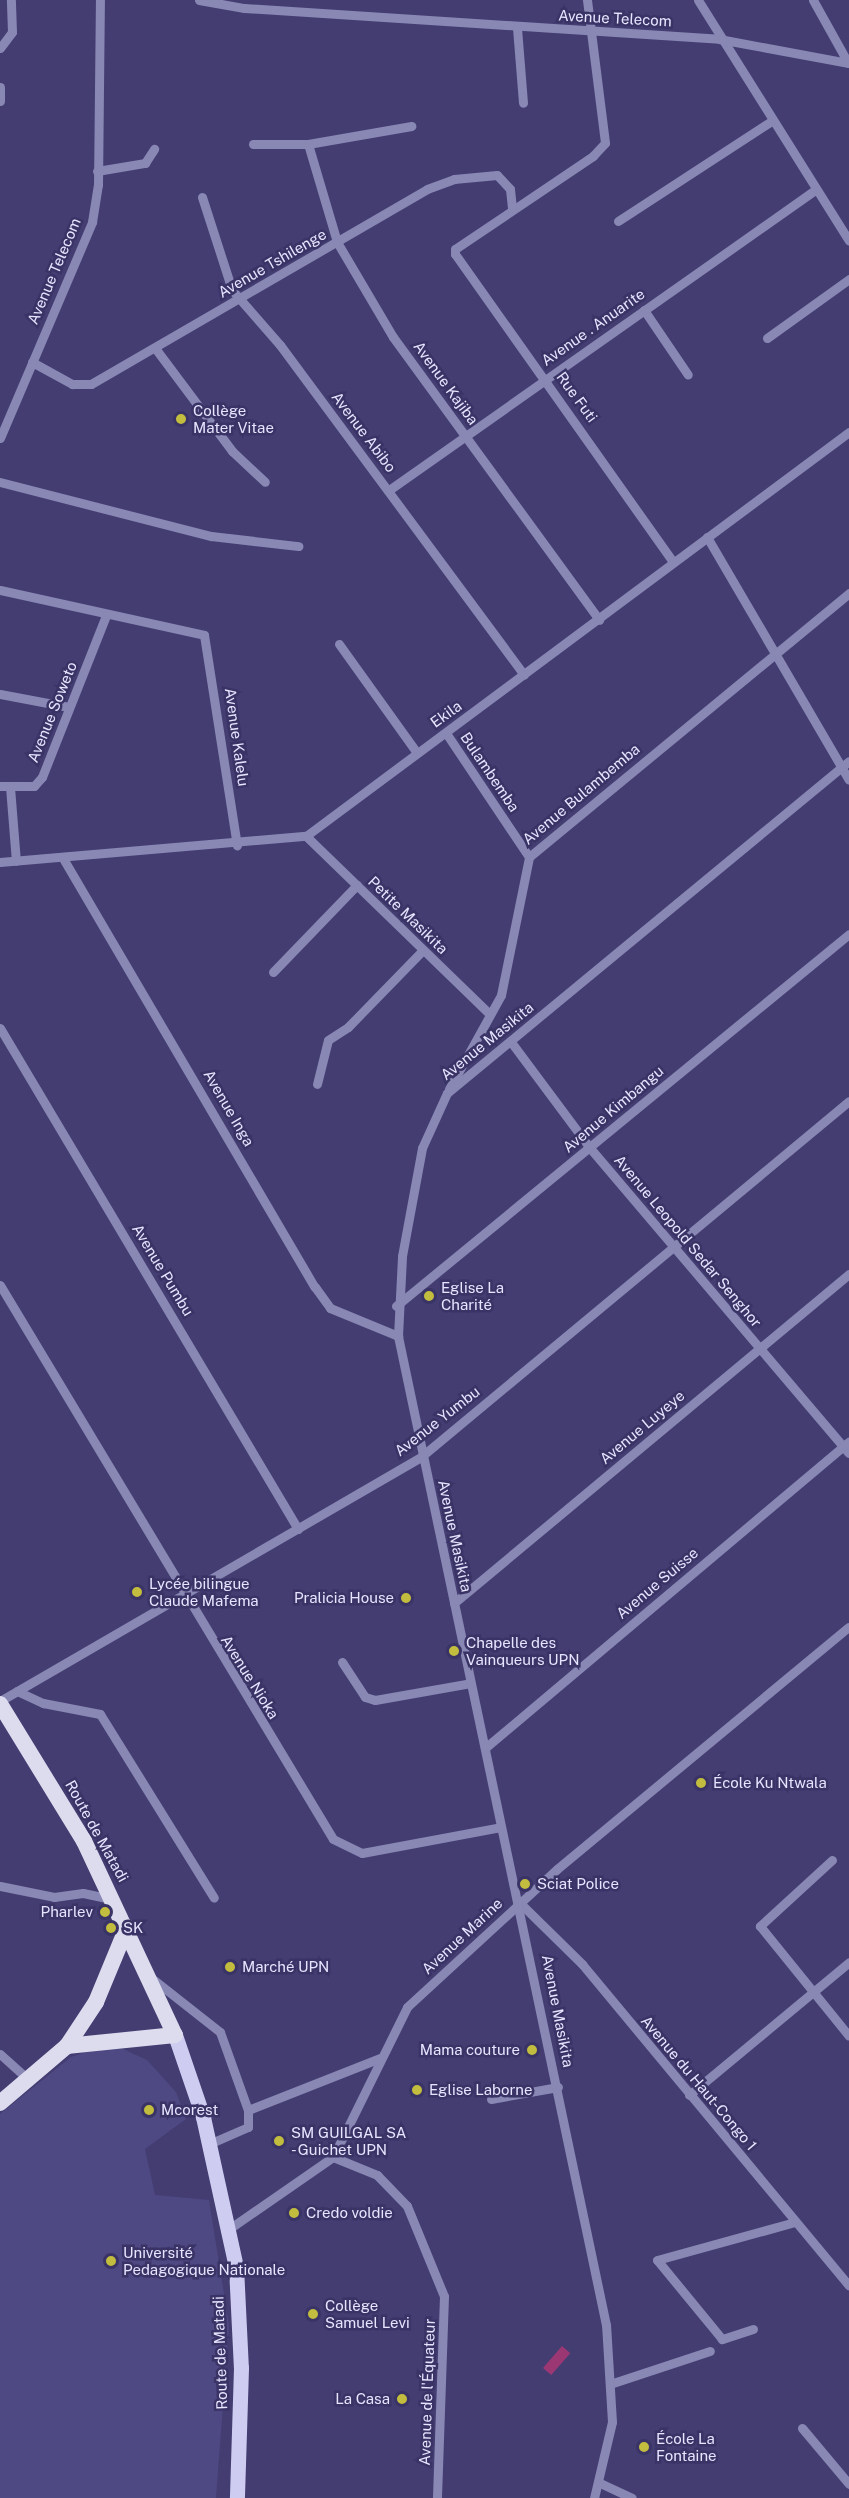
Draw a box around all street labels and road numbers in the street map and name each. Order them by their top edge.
street label: Avenue Telecom [558,6,672,30]
street label: Avenue Telecom [23,215,85,327]
street label: Avenue Tshilenge [215,225,329,301]
street label: Avenue . Anuarite [538,285,648,369]
street label: Avenue Kajiba [410,338,482,428]
street label: Rue Futi [553,368,601,426]
street label: Avenue Abibo [328,388,400,476]
street label: Avenue Soweto [24,659,80,765]
street label: Avenue Kalelu [221,687,253,787]
street label: Ekila [427,697,465,731]
street label: Bulambemba [457,729,523,815]
street label: Avenue Bulambemba [519,740,643,848]
street label: Petite Masikita [364,872,452,958]
street label: Avenue Masikita [437,998,537,1084]
street label: Avenue Kimbangu [559,1062,667,1156]
street label: Avenue Inga [200,1066,258,1150]
street label: Avenue Leopold Sedar Senghor [611,1151,765,1331]
street label: Avenue Pumbu [128,1221,198,1319]
street label: Avenue Yumbu [391,1382,483,1460]
street label: Avenue Luyeye [596,1386,688,1468]
street label: Avenue Masikita [434,1478,476,1594]
street label: Avenue Suisse [612,1544,702,1622]
street label: Avenue Nioka [217,1632,283,1722]
street label: Route de Matadi [62,1777,132,1885]
street label: Avenue Marine [418,1894,506,1978]
street label: Avenue Masikita [538,1953,578,2069]
street label: Avenue du Haut-Congo 1 [637,2012,761,2154]
street label: Route de Matadi [209,2296,231,2410]
street label: Avenue de l'Équateur [415,2318,439,2466]

